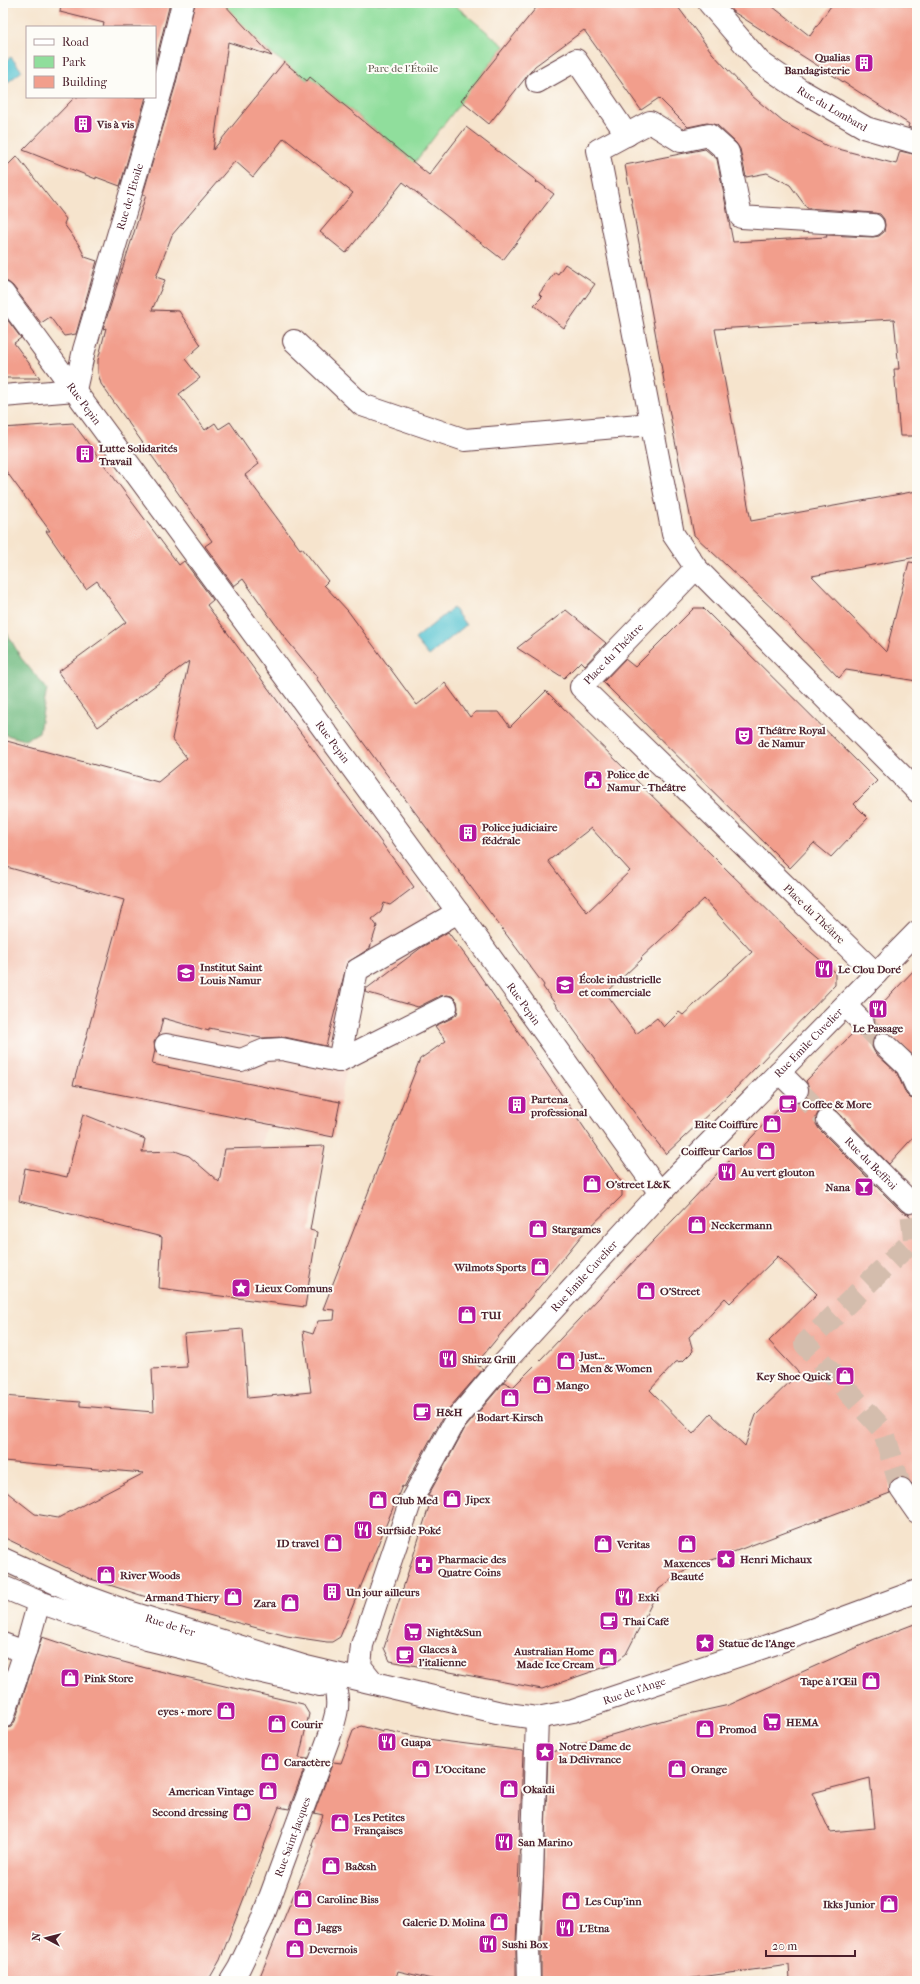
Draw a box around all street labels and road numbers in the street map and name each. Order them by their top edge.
street label: Rue du Lombard [795,83,871,134]
street label: Rue de l'Etoile [114,161,146,231]
street label: Rue Pepin [64,380,104,428]
street label: Place du Théâtre [581,620,646,687]
street label: Rue Pepin [313,718,353,766]
street label: Place du Théâtre [781,881,848,947]
street label: Rue Pepin [504,980,544,1028]
street label: Rue Emile Cuvelier [771,1005,845,1080]
street label: Rue du Beffroi [842,1134,901,1193]
street label: Rue Emile Cuvelier [548,1237,620,1314]
street label: Rue de Fer [144,1611,197,1639]
street label: Rue de l'Ange [601,1674,668,1707]
street label: Rue Saint-Jacques [272,1795,313,1879]

